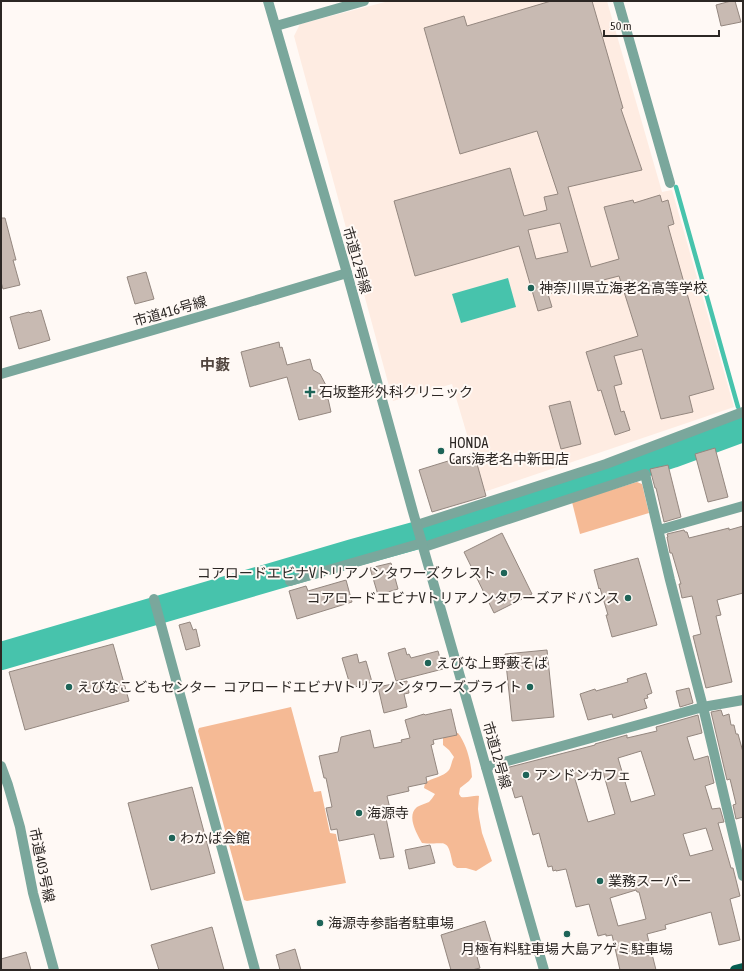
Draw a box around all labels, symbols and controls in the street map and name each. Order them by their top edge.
scale bar [604,12,719,38]
text: 50 m [610,19,632,33]
street label: 市道12号線 [340,225,374,295]
place label: 神奈川県立海老名高等学校 [539,280,707,296]
marker: 神奈川県立海老名高等学校 [526,283,536,293]
street label: 市道416号線 [131,293,209,329]
district label: 中藪 [200,356,230,373]
place label: 石坂整形外科クリニック [319,384,473,400]
marker: 石坂整形外科クリニック [304,386,316,398]
place label: HONDA Cars海老名中新田店 [449,435,569,467]
marker: HONDA Cars海老名中新田店 [436,446,446,456]
place label: コアロードエビナVトリアノンタワーズクレスト [197,565,496,581]
marker: コアロードエビナVトリアノンタワーズクレスト [499,568,509,578]
place label: コアロードエビナVトリアノンタワーズアドバンス [307,590,620,606]
marker: コアロードエビナVトリアノンタワーズアドバンス [623,593,633,603]
place label: えびな上野藪そば [436,655,548,671]
marker: えびな上野藪そば [423,658,433,668]
place label: えびなこどもセンター [77,679,217,695]
place label: コアロードエビナVトリアノンタワーズブライト [223,679,522,695]
marker: えびなこどもセンター [64,682,74,692]
marker: コアロードエビナVトリアノンタワーズブライト [525,682,535,692]
street label: 市道12号線 [480,720,514,790]
place label: アンドンカフェ [534,767,631,783]
marker: アンドンカフェ [521,770,531,780]
place label: 海源寺 [367,805,409,821]
marker: 海源寺 [354,808,364,818]
street label: 市道403号線 [26,826,58,904]
place label: わかば会館 [180,830,250,846]
marker: わかば会館 [167,833,177,843]
place label: 業務スーパー [608,873,692,889]
marker: 業務スーパー [595,876,605,886]
place label: 海源寺参詣者駐車場 [328,915,454,931]
marker: 海源寺参詣者駐車場 [315,918,325,928]
marker: 月極有料駐車場 大島アゲミ駐車場 [562,929,572,939]
place label: 月極有料駐車場 大島アゲミ駐車場 [461,941,673,957]

